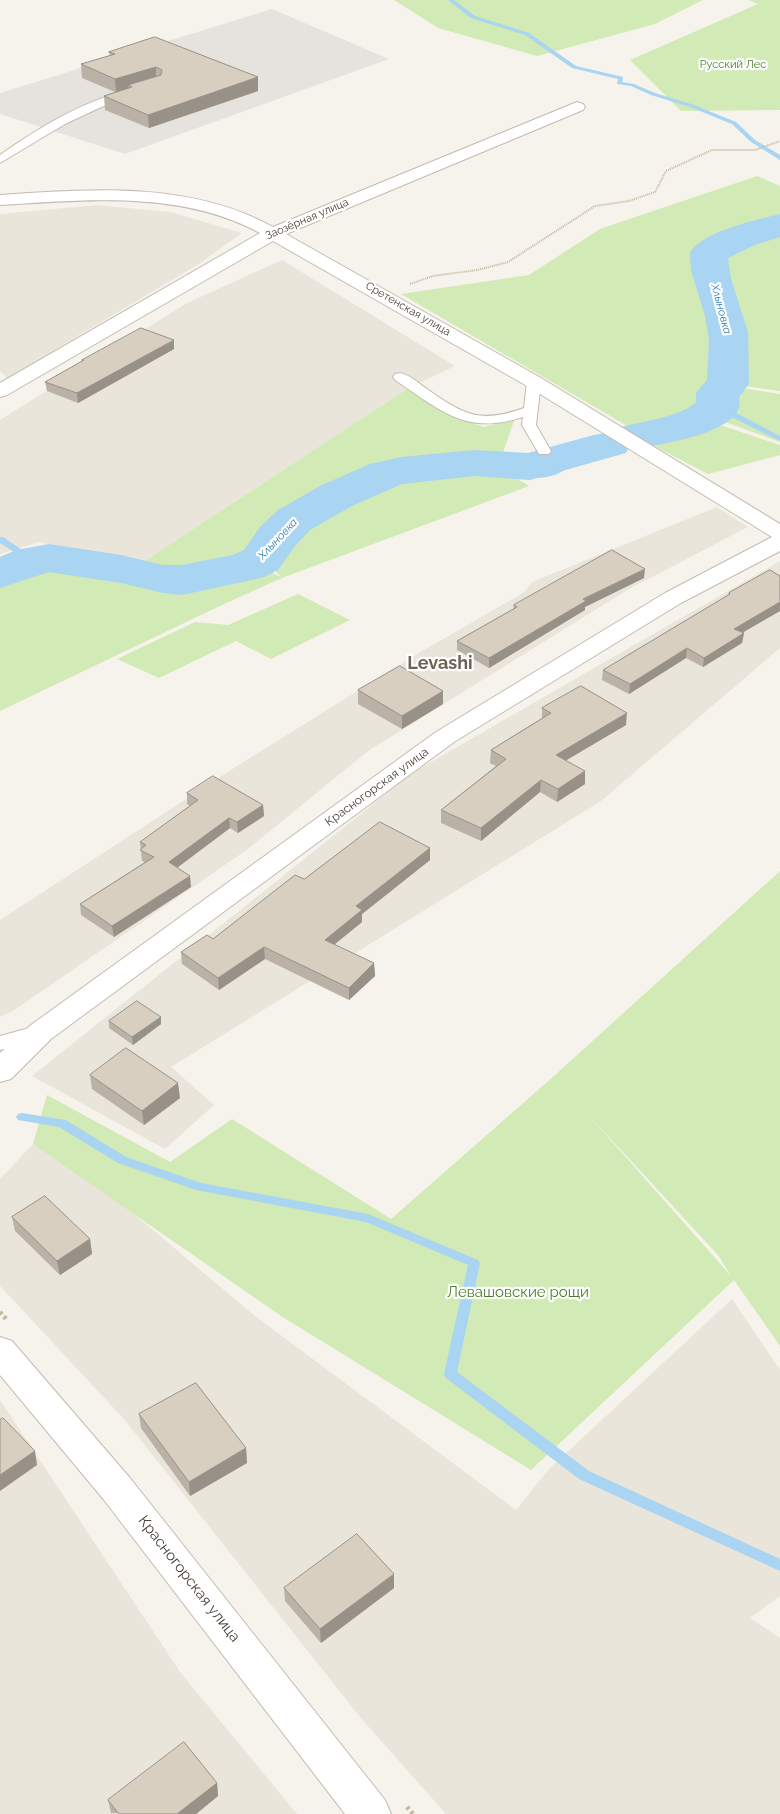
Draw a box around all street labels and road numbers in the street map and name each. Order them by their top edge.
street label: Заозёрная улица [264,196,350,242]
street label: Сретенская улица [363,279,453,339]
street label: Красногорская улица [323,745,431,829]
street label: Красногорская улица [134,1512,244,1646]

